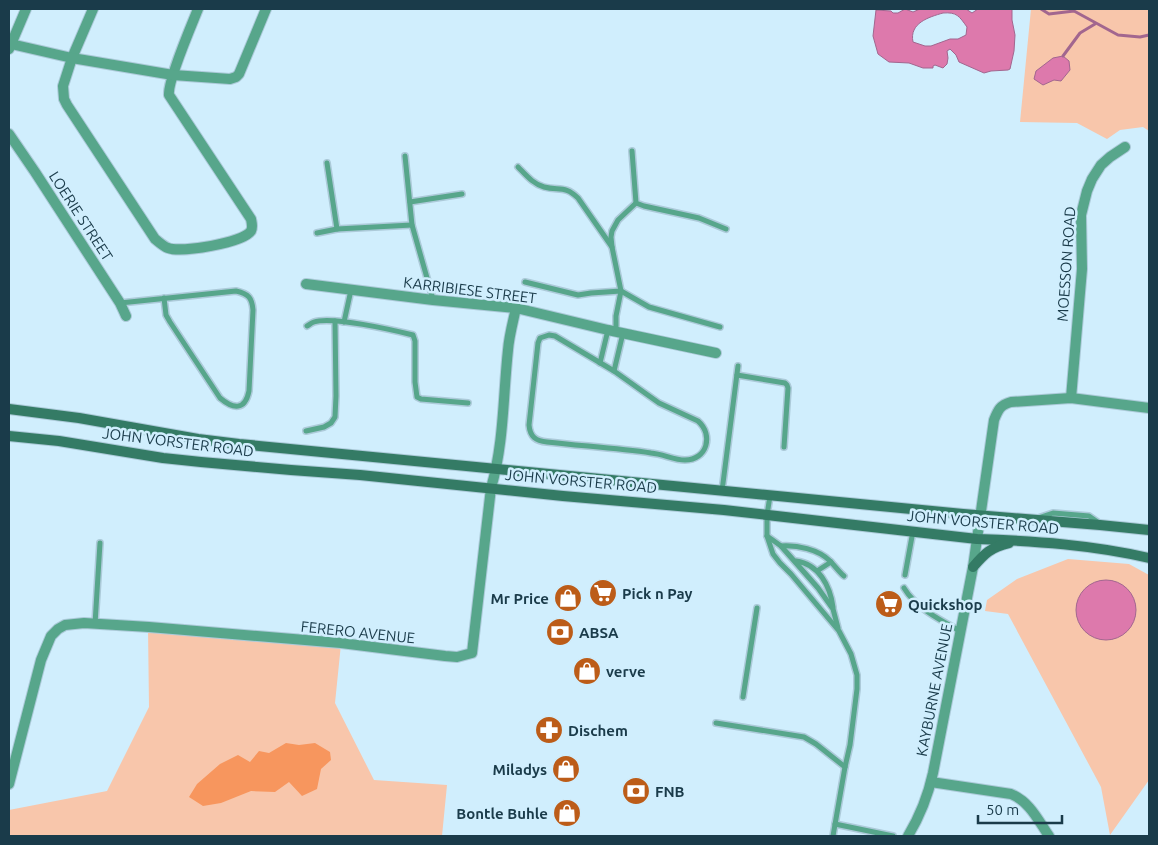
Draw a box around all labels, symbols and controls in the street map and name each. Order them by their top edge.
street label: LOERIE STREET [46,168,117,264]
street label: MOESSON ROAD [1053,206,1079,322]
street label: KARRIBIESE STREET [402,273,538,307]
street label: JOHN VORSTER ROAD [101,424,255,460]
street label: JOHN VORSTER ROAD [504,466,658,496]
street label: JOHN VORSTER ROAD [906,507,1060,537]
supermarket icon: Pick n Pay [588,578,618,608]
shop icon: Mr Price [553,583,583,613]
place label: Pick n Pay [622,585,693,602]
supermarket icon: Quickshop [874,589,904,619]
place label: Mr Price [490,590,549,607]
place label: Quickshop [908,596,982,613]
bank icon: ABSA [545,617,575,647]
street label: FERERO AVENUE [300,618,416,646]
street label: KAYBURNE AVENUE [913,622,955,758]
place label: ABSA [579,624,619,641]
shop icon: verve [572,656,602,686]
place label: verve [606,663,646,680]
pharmacy icon: Dischem [534,715,564,745]
place label: Dischem [568,722,628,739]
shop icon: Miladys [551,754,581,784]
place label: Miladys [493,761,547,778]
bank icon: FNB [621,776,651,806]
place label: FNB [655,783,685,800]
scale bar [978,792,1062,824]
shop icon: Bontle Buhle [552,798,582,828]
text: 50 m [986,801,1019,818]
place label: Bontle Buhle [456,805,548,822]

